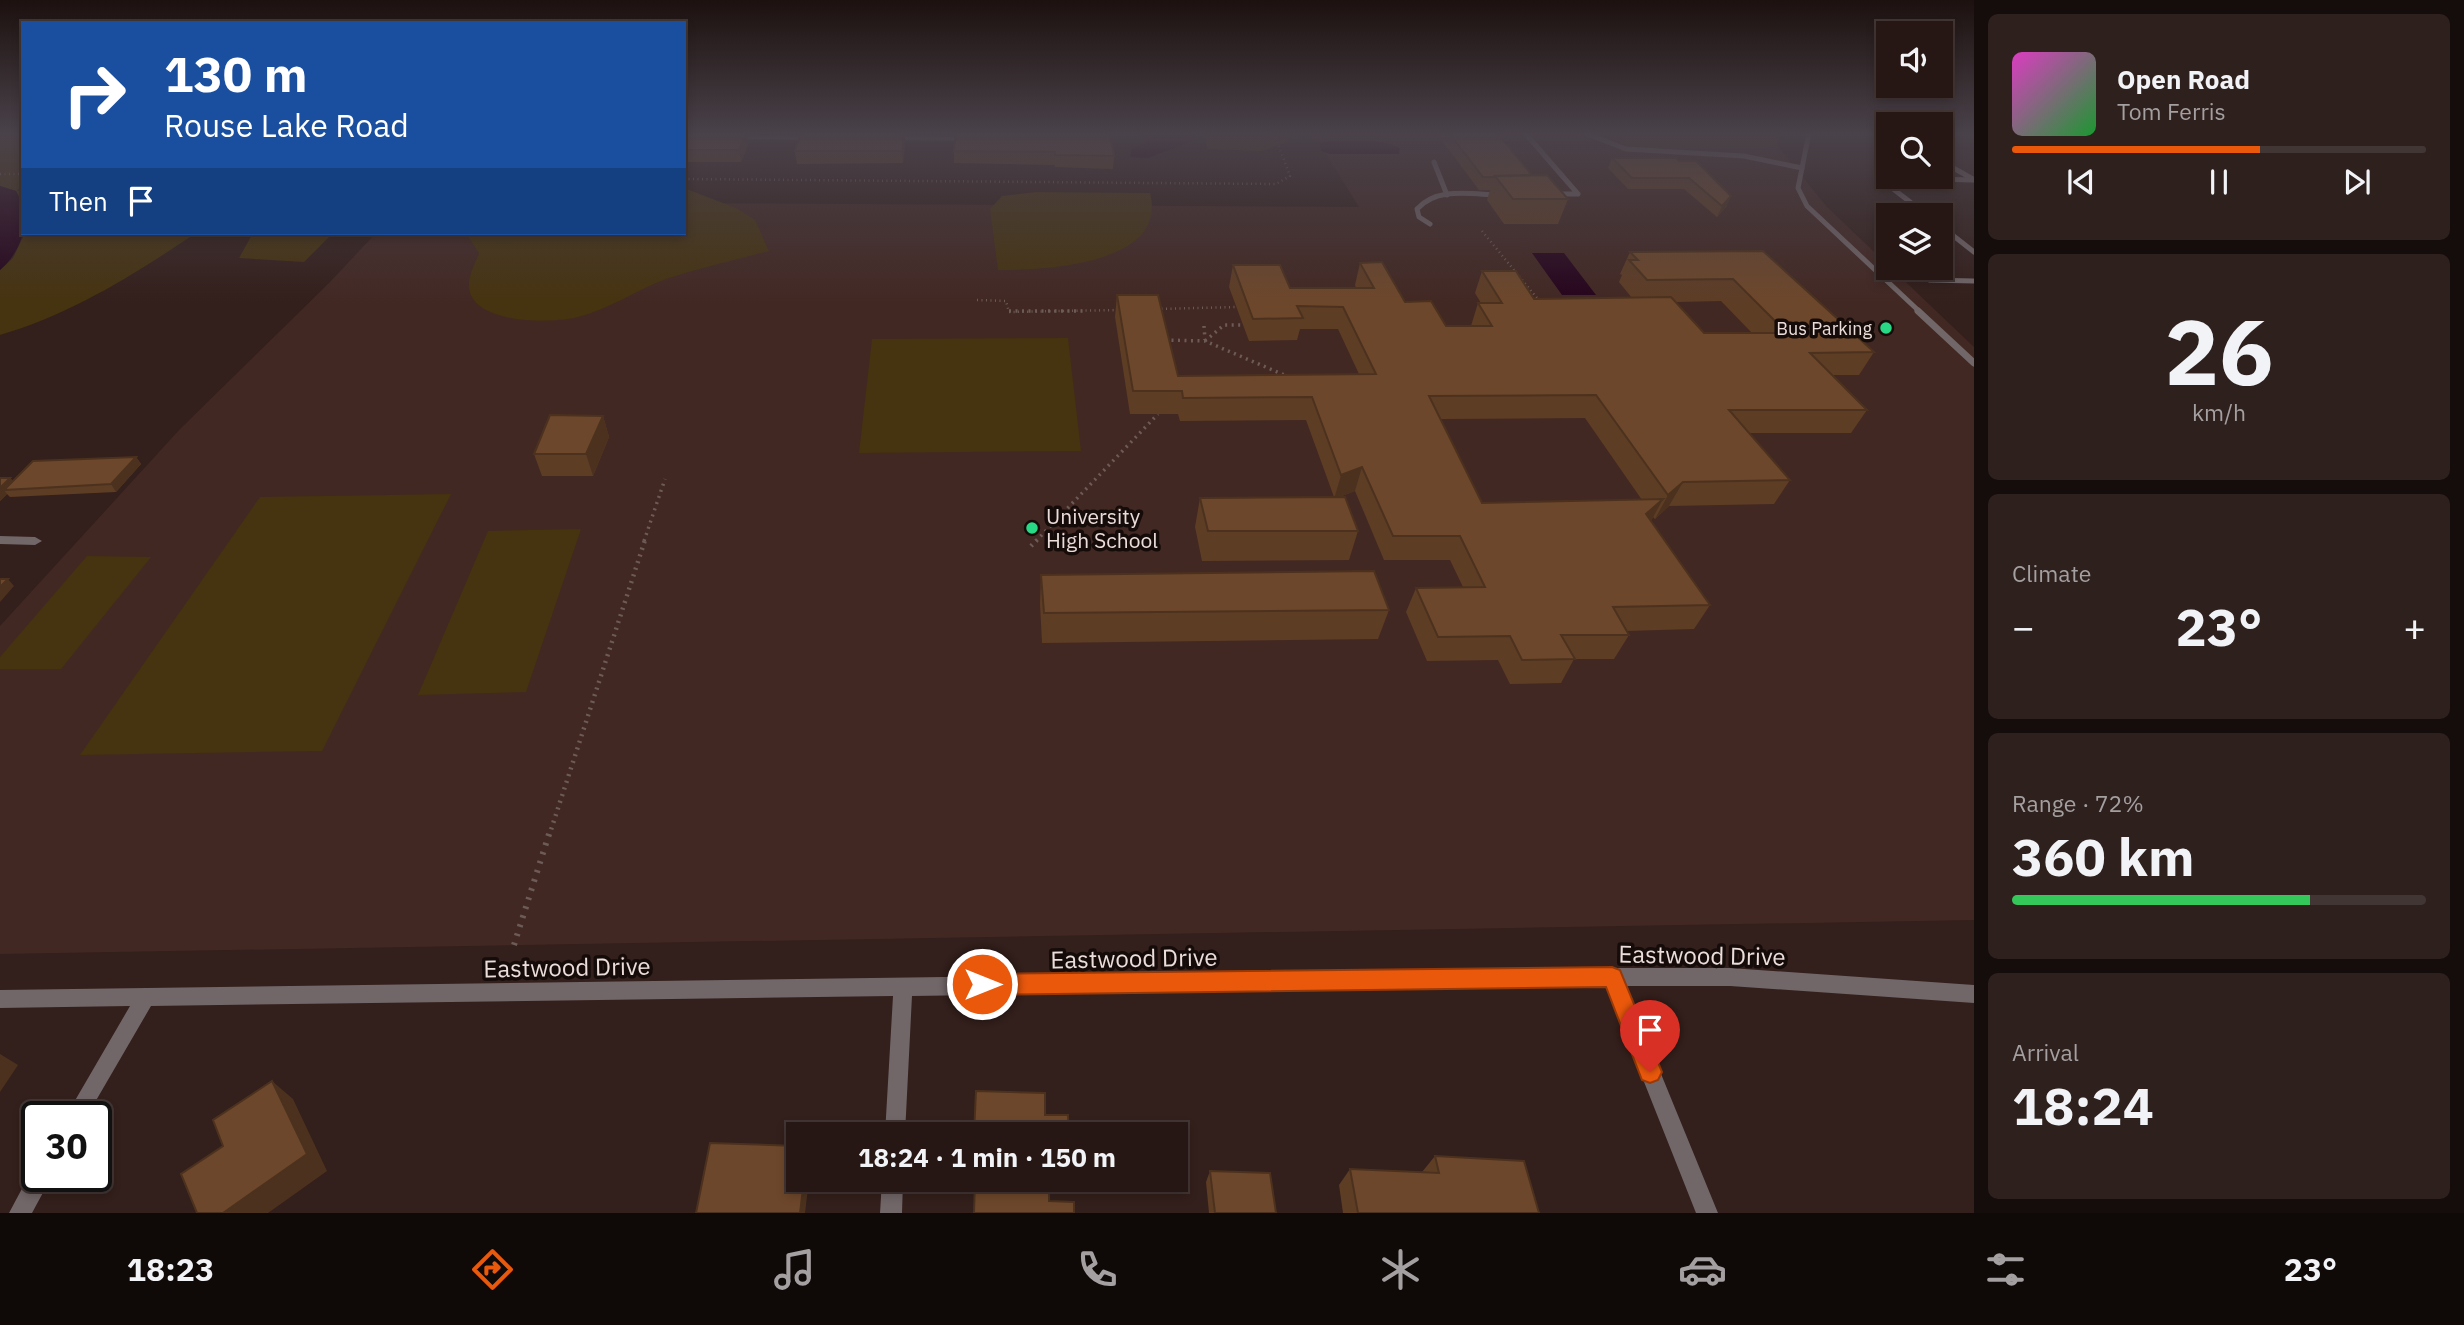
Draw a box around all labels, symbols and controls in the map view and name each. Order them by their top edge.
map controls [1876,21,1953,280]
button: sound [1876,21,1953,98]
text: 130 m [164,42,308,105]
icon: right [49,49,140,140]
text: Open Road [2117,62,2250,96]
text: Tom Ferris [2117,96,2226,126]
text: Rouse Lake Road [164,104,409,146]
button: search [1876,112,1953,189]
icon: previous [2062,163,2100,201]
icon: pause [2200,163,2238,201]
icon: next [2338,163,2376,201]
icon: arrive [122,182,160,220]
text: Then [49,184,108,218]
button: layers [1876,203,1953,280]
text: 26 [2164,292,2274,410]
place label: Bus Parking [1776,317,1872,340]
marker: Bus Parking [1878,320,1894,336]
text: km/h [2192,397,2246,427]
place label: University High School [1046,502,1158,554]
marker: University High School [1024,520,1040,536]
text: Climate [2012,558,2091,588]
text: 23° [2176,593,2262,660]
text: − [2012,602,2035,651]
text: + [2403,602,2426,651]
text: Range · 72% [2012,788,2144,818]
text: 360 km [2012,823,2194,890]
street label: Eastwood Drive [1618,938,1786,972]
street label: Eastwood Drive [1050,941,1218,975]
position arrow [945,947,1019,1021]
street label: Eastwood Drive [483,950,651,984]
pin [1620,1000,1680,1072]
icon: arrive [1631,1011,1669,1049]
text: Arrival [2012,1037,2079,1067]
text: 18:24 [2012,1072,2154,1139]
speed limit sign: 30 [21,1101,112,1192]
text: 18:24 · 1 min · 150 m [858,1140,1116,1174]
icon: directions [468,1245,517,1294]
icon: music [770,1245,819,1294]
icon: phone [1073,1245,1122,1294]
icon: climate [1376,1245,1425,1294]
icon: car [1678,1245,1727,1294]
icon: filters [1981,1245,2030,1294]
text: 18:23 [127,1248,214,1290]
text: 23° [2284,1248,2337,1290]

